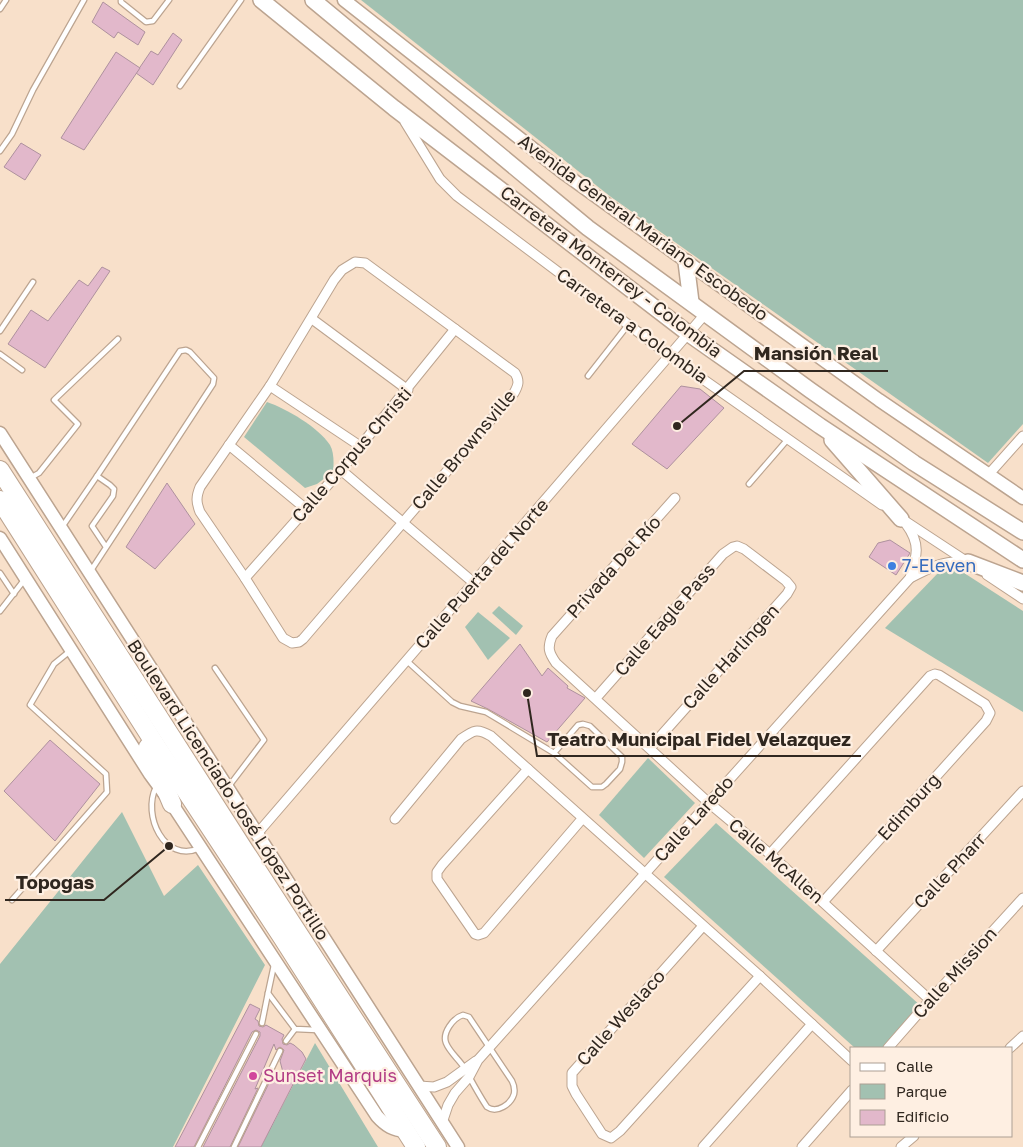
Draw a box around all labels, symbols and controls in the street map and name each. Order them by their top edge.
street label: Avenida General Mariano Escobedo [514,129,773,325]
street label: Carretera Monterrey - Colombia [496,181,727,362]
street label: Carretera a Colombia [553,263,713,388]
callout: Mansión Real [744,337,888,371]
text: Mansión Real [754,341,878,364]
street label: Calle Corpus Christi [287,382,416,526]
street label: Calle Brownsville [407,385,520,514]
street label: Calle Puerta del Norte [410,494,553,653]
street label: Privada Del Río [562,511,665,622]
place label: 7-Eleven [902,554,976,576]
street label: Calle Eagle Pass [609,559,719,680]
marker: 7-Eleven [886,560,898,572]
street label: Calle Harlingen [677,599,783,713]
street label: Boulevard Licenciado José López Portillo [123,635,335,944]
callout: Teatro Municipal Fidel Velazquez [537,722,861,756]
text: Teatro Municipal Fidel Velazquez [547,727,851,750]
street label: Edimburg [872,768,944,844]
street label: Calle Laredo [649,771,738,866]
street label: Calle McAllen [725,813,829,907]
street label: Calle Pharr [909,828,990,913]
callout: Topogas [5,866,104,900]
text: Topogas [16,870,95,893]
street label: Calle Mission [908,922,1001,1022]
street label: Calle Weslaco [571,965,669,1070]
legend [850,1047,1013,1137]
text: Calle [896,1057,933,1075]
place label: Sunset Marquis [263,1064,397,1086]
marker: Sunset Marquis [247,1070,259,1082]
text: Parque [896,1082,947,1100]
text: Edificio [896,1107,949,1125]

